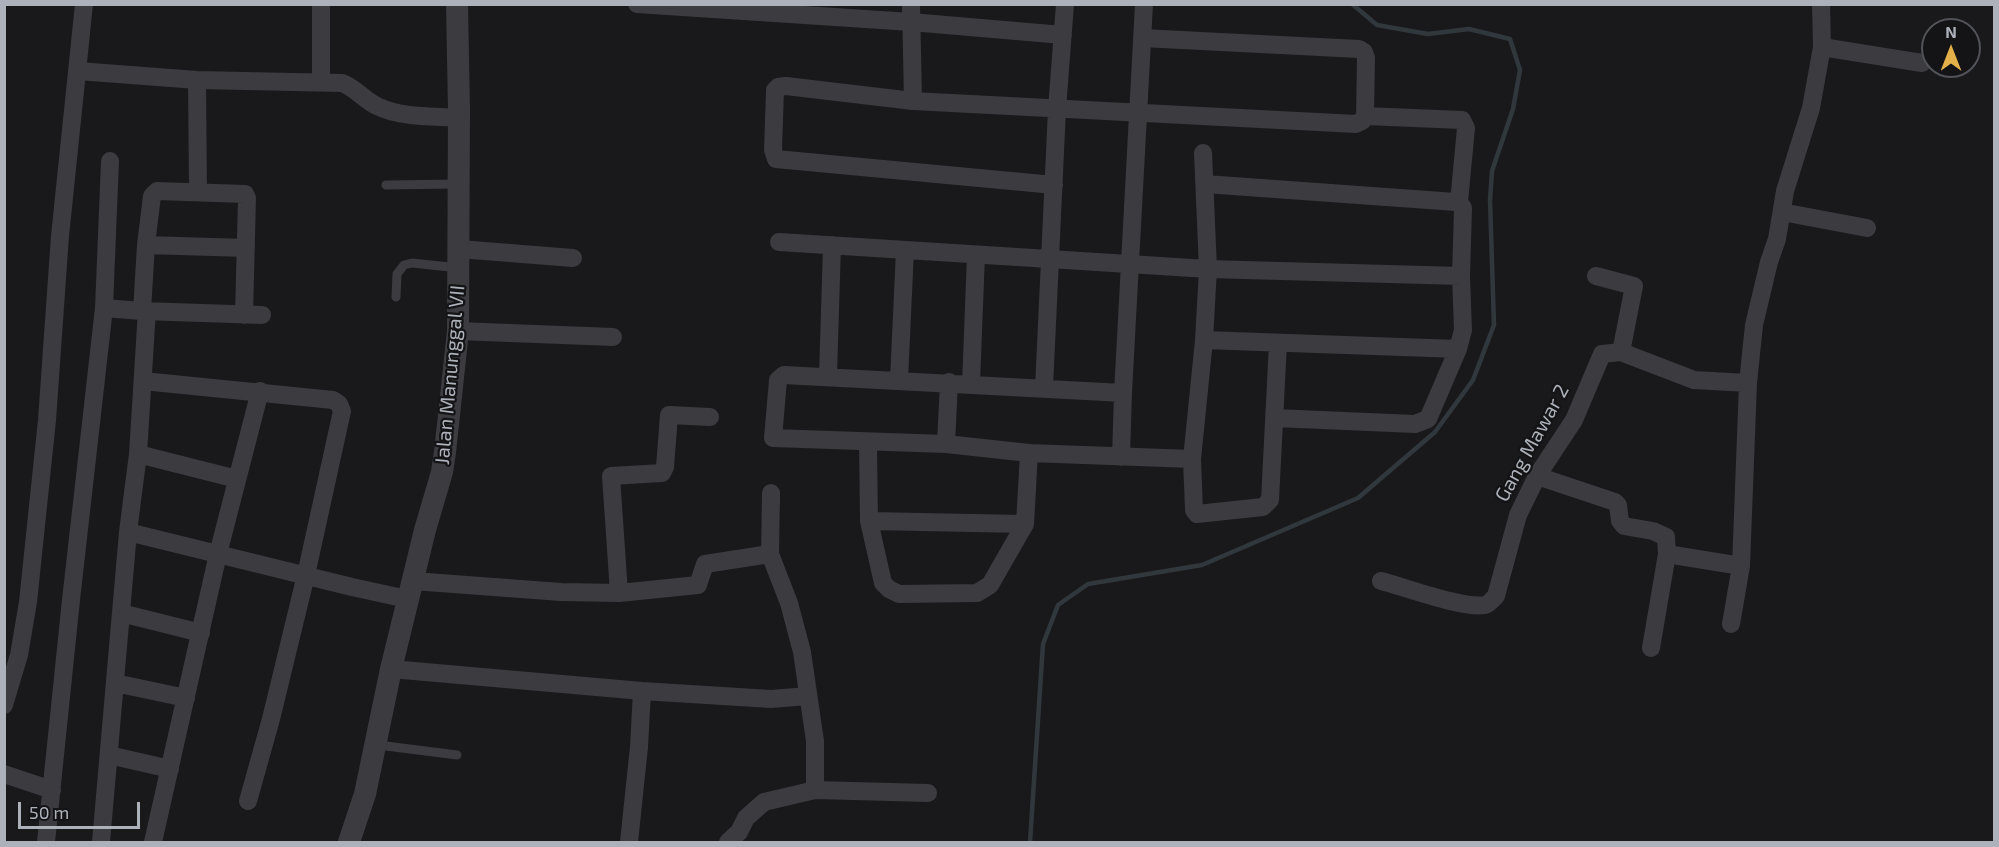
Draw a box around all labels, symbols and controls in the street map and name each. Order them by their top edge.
north arrow [1921,18,1981,78]
text: N [1945,22,1957,41]
street label: Jalan Manunggal VII [430,284,470,466]
street label: Gang Mawar 2 [1490,380,1574,506]
scale bar [21,790,142,828]
text: 50 m [29,801,69,823]

